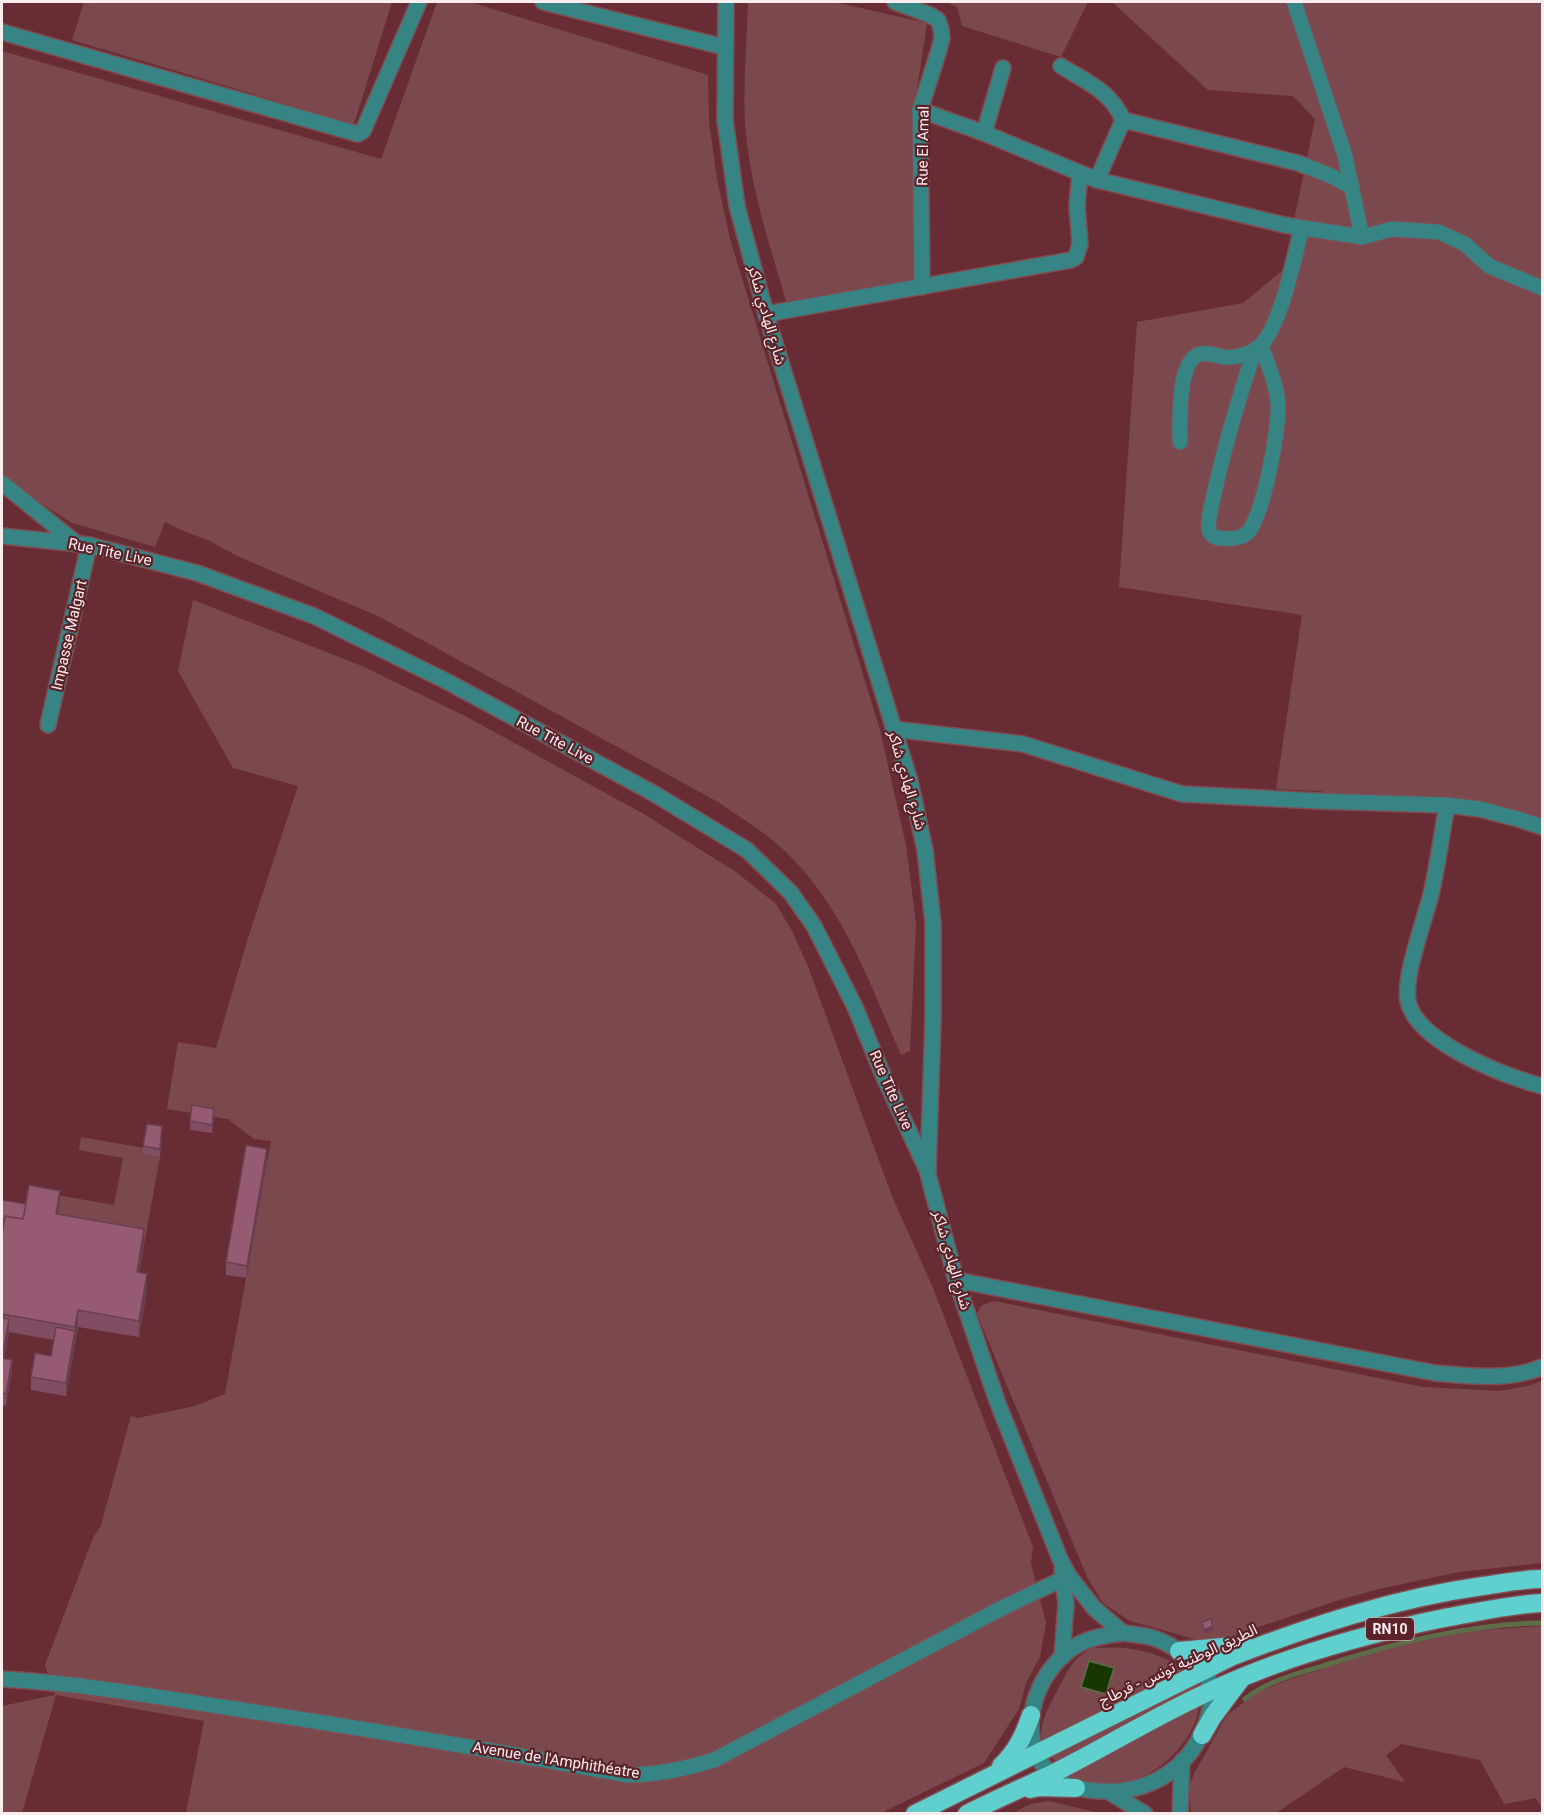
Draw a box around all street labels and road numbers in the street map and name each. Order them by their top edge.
street label: Rue El Amal [913,106,933,186]
street label: شارع الهادي شاكر [741,262,790,368]
street label: Rue Tite Live [67,534,153,570]
street label: Impasse Malgart [48,578,90,692]
street label: Rue Tite Live [513,712,597,768]
street label: شارع الهادي شاكر [881,727,930,833]
street label: Rue Tite Live [866,1048,917,1132]
street label: شارع الهادي شاكر [926,1207,975,1313]
road number: RN10 [1366,1618,1414,1640]
street label: الطريق الوطنية تونس - قرطاج [1096,1620,1261,1712]
street label: Avenue de l'Amphithéatre [471,1738,641,1782]

